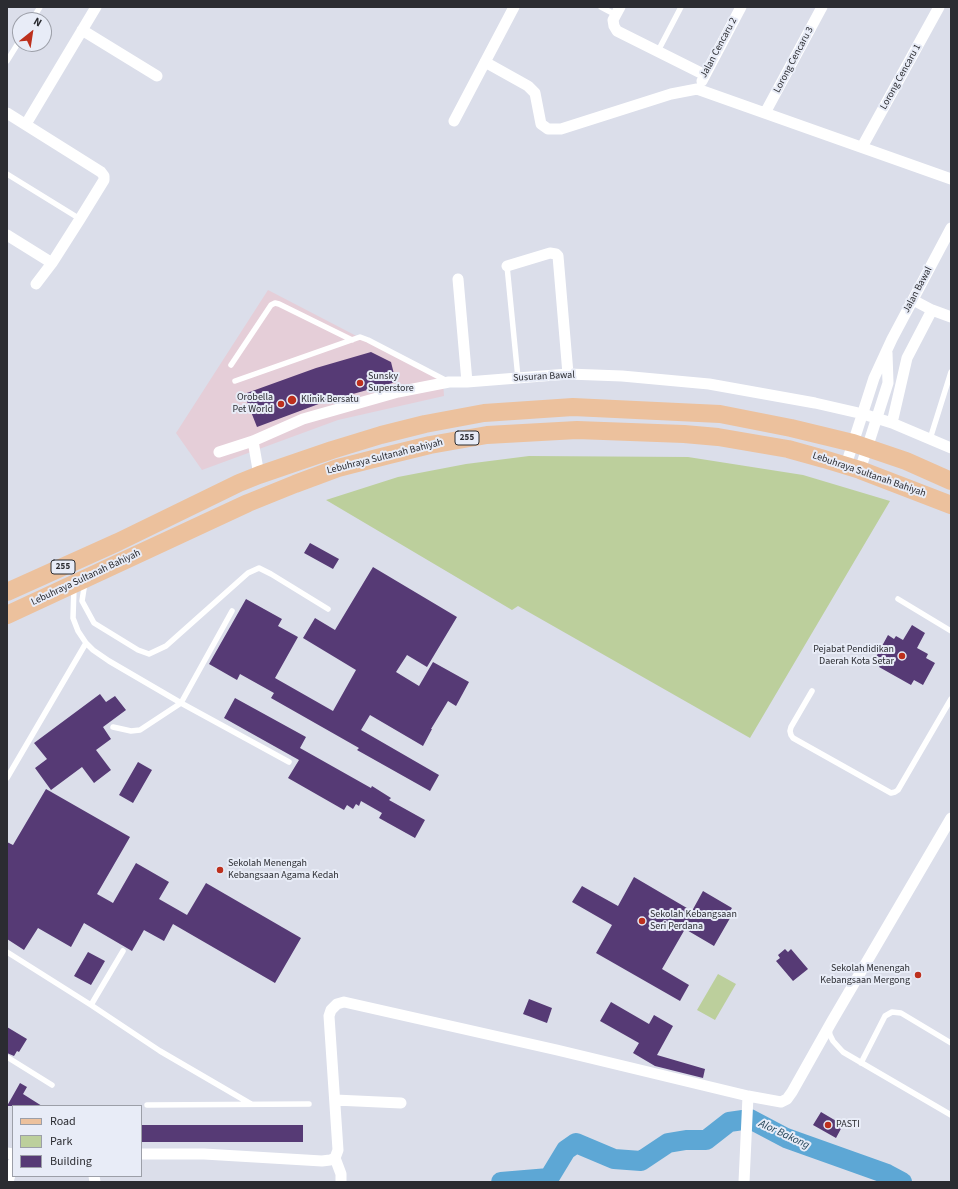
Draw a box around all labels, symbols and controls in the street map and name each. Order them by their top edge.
north arrow [12,12,52,52]
text: N [31,14,45,30]
street label: Jalan Cencaru 2 [698,16,740,80]
street label: Lorong Cencaru 3 [772,25,816,95]
street label: Lorong Cencaru 1 [878,42,924,112]
street label: Jalan Bawal [901,265,935,315]
street label: Susuran Bawal [513,369,575,385]
place label: Sunsky Superstore [368,371,414,394]
marker: Sunsky Superstore [355,378,365,388]
place label: Orobella Pet World [232,392,273,416]
marker: Klinik Bersatu [286,394,298,406]
place label: Klinik Bersatu [301,394,359,406]
marker: Orobella Pet World [276,399,286,409]
road number: 255 [455,431,479,445]
street label: Lebuhraya Sultanah Bahiyah [326,437,444,477]
street label: Lebuhraya Sultanah Bahiyah [811,450,927,500]
street label: Lebuhraya Sultanah Bahiyah [29,547,143,609]
road number: 255 [51,560,75,574]
place label: Pejabat Pendidikan Daerah Kota Setar [813,644,894,668]
marker: Pejabat Pendidikan Daerah Kota Setar [897,651,907,661]
place label: Sekolah Menengah Kebangsaan Agama Kedah [228,858,339,882]
marker: Sekolah Menengah Kebangsaan Agama Kedah [215,865,225,875]
place label: Sekolah Kebangsaan Seri Perdana [650,909,737,932]
marker: Sekolah Kebangsaan Seri Perdana [637,916,647,926]
place label: Sekolah Menengah Kebangsaan Mergong [820,963,910,986]
marker: Sekolah Menengah Kebangsaan Mergong [913,970,923,980]
legend [12,1105,142,1177]
text: Road [50,1113,76,1130]
water label: Alor Bakong [757,1118,811,1152]
place label: PASTI [836,1119,860,1131]
marker: PASTI [823,1120,833,1130]
text: Park [50,1133,72,1150]
text: Building [50,1153,92,1170]

